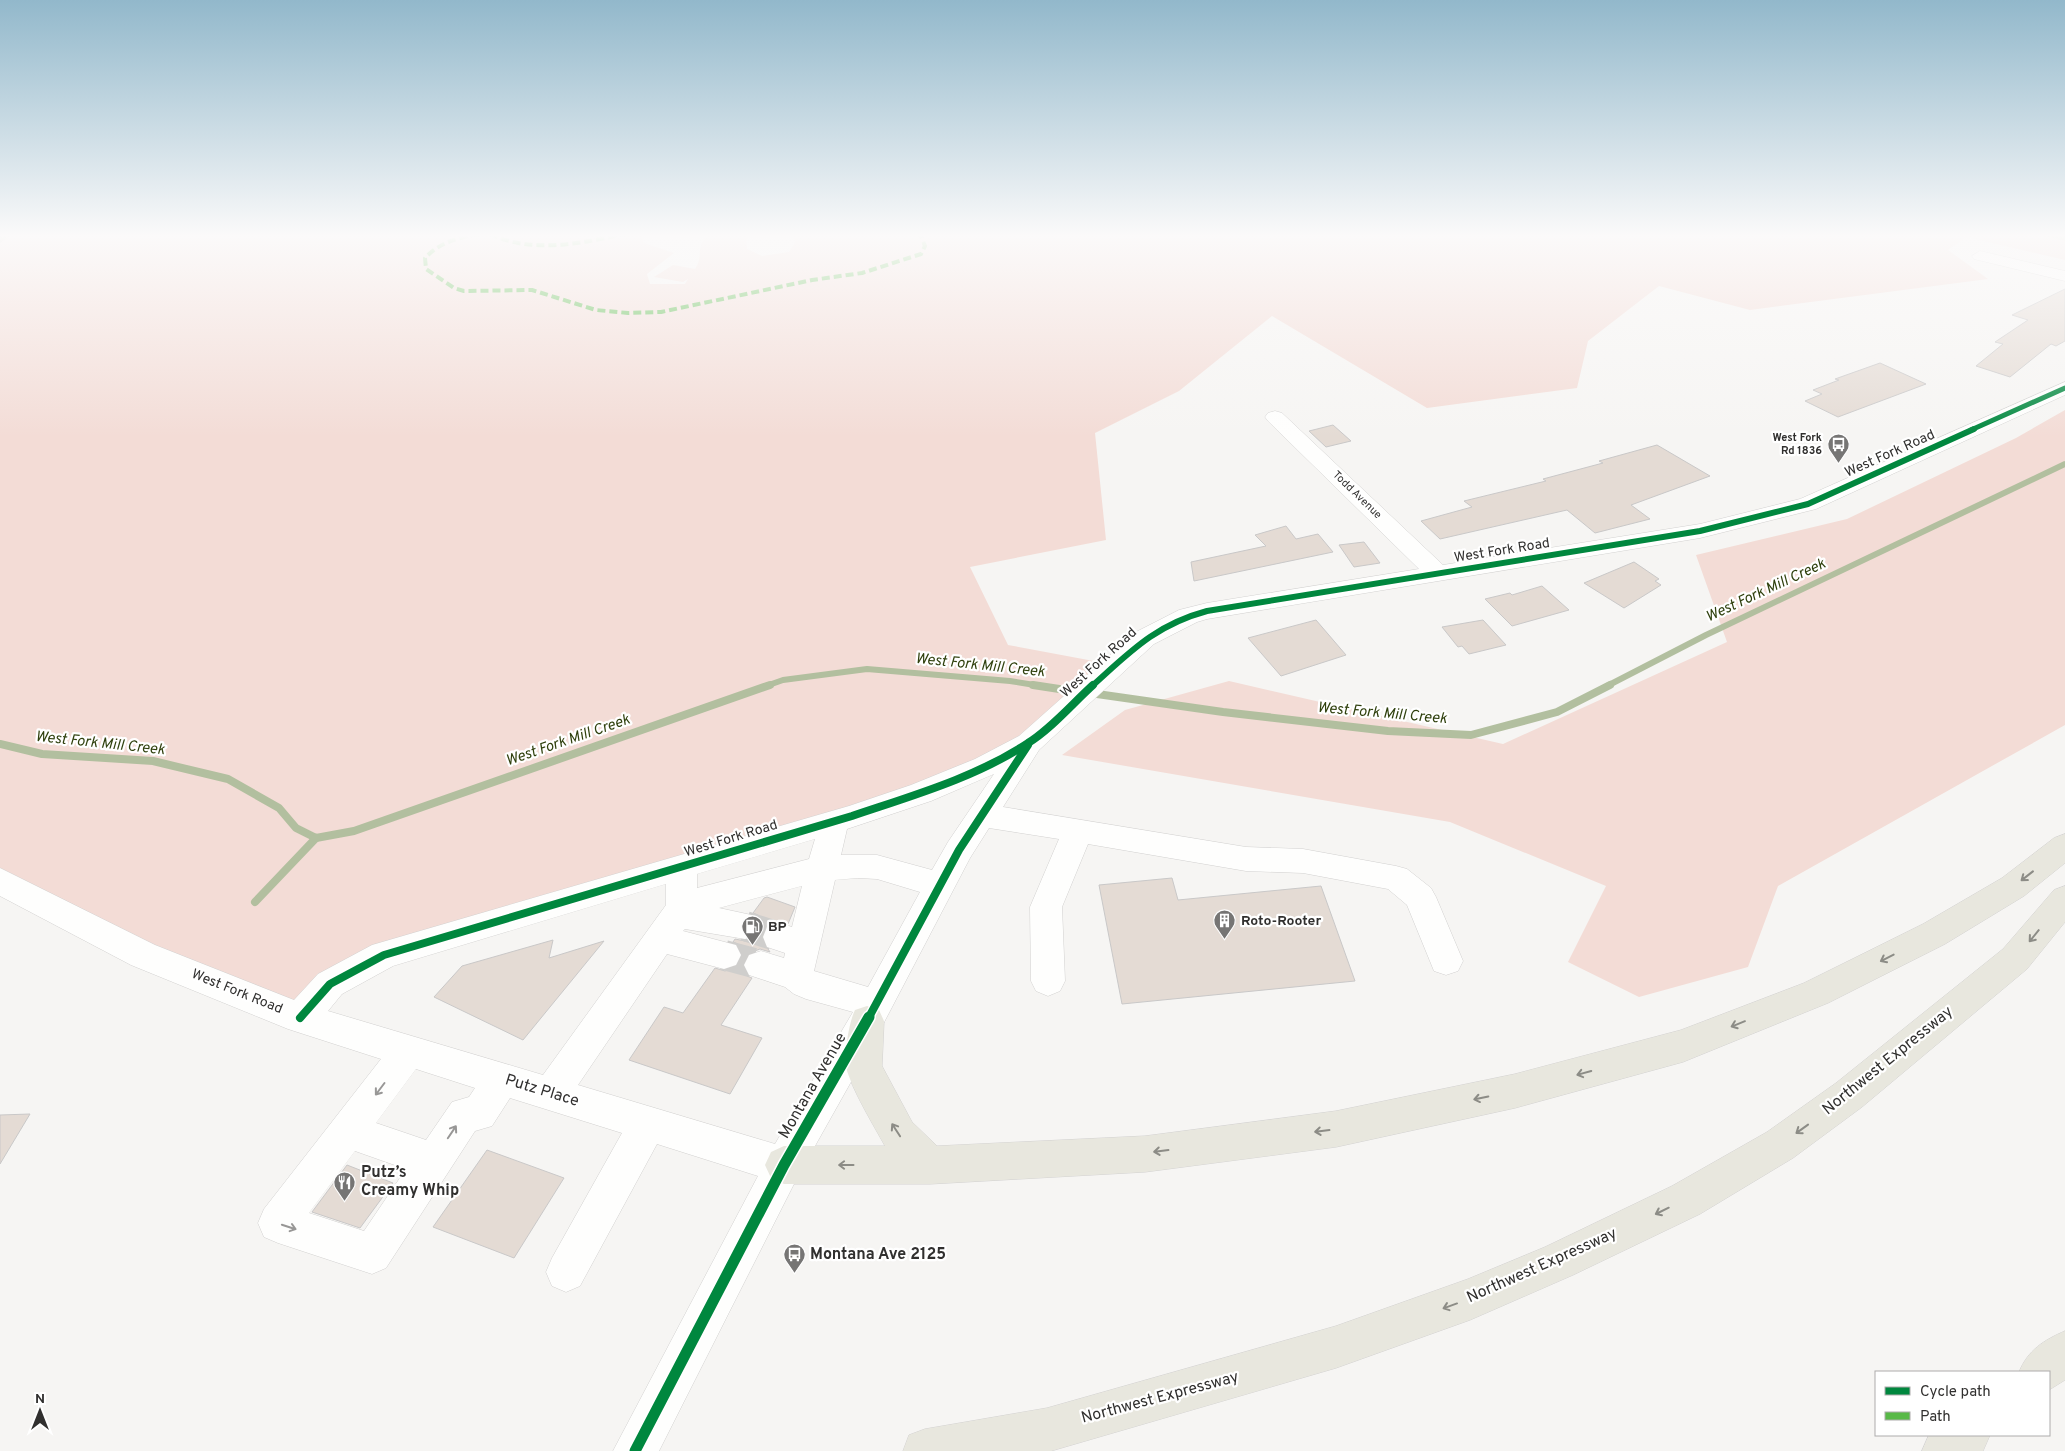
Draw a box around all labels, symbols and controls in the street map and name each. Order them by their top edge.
street label: West Fork Road [1842,427,1938,481]
place label: West Fork Rd 1836 [1773,431,1822,458]
bus stop icon: West Fork Rd 1836 [1826,432,1850,463]
street label: Todd Avenue [1329,468,1385,522]
street label: West Fork Road [1453,535,1551,567]
water label: West Fork Mill Creek [1703,555,1829,627]
street label: West Fork Road [1057,624,1141,702]
water label: West Fork Mill Creek [914,650,1046,682]
water label: West Fork Mill Creek [1316,699,1448,729]
water label: West Fork Mill Creek [503,711,633,771]
water label: West Fork Mill Creek [34,728,166,760]
street label: West Fork Road [682,817,780,861]
one-way arrow [2020,871,2034,881]
building icon: Roto-Rooter [1213,909,1237,940]
place label: Roto-Rooter [1241,913,1321,930]
fuel station icon: BP [740,915,764,946]
place label: BP [768,919,787,936]
one-way arrow [2028,930,2040,943]
one-way arrow [1879,953,1894,963]
street label: West Fork Road [189,966,285,1018]
street label: Northwest Expressway [1819,1002,1957,1120]
one-way arrow [1731,1020,1747,1029]
street label: Montana Avenue [775,1029,851,1143]
one-way arrow [1576,1068,1592,1078]
street label: Putz Place [503,1070,581,1112]
one-way arrow [374,1082,385,1095]
one-way arrow [1474,1094,1490,1103]
one-way arrow [891,1123,901,1137]
one-way arrow [1795,1124,1809,1134]
one-way arrow [447,1126,457,1140]
one-way arrow [1315,1126,1331,1136]
one-way arrow [1153,1147,1169,1157]
one-way arrow [838,1160,854,1170]
place label: Putz’s Creamy Whip [361,1163,459,1201]
restaurant icon: Putz’s Creamy Whip [333,1170,357,1201]
one-way arrow [1655,1207,1670,1217]
one-way arrow [281,1222,297,1232]
street label: Northwest Expressway [1464,1224,1620,1308]
bus stop icon: Montana Ave 2125 [782,1243,806,1274]
place label: Montana Ave 2125 [810,1245,946,1265]
one-way arrow [1442,1302,1458,1311]
street label: Northwest Expressway [1079,1367,1241,1429]
legend [1875,1371,2050,1436]
text: Cycle path [1920,1383,1991,1402]
north arrow [15,1386,65,1436]
text: N [35,1391,45,1408]
text: Path [1920,1408,1951,1427]

